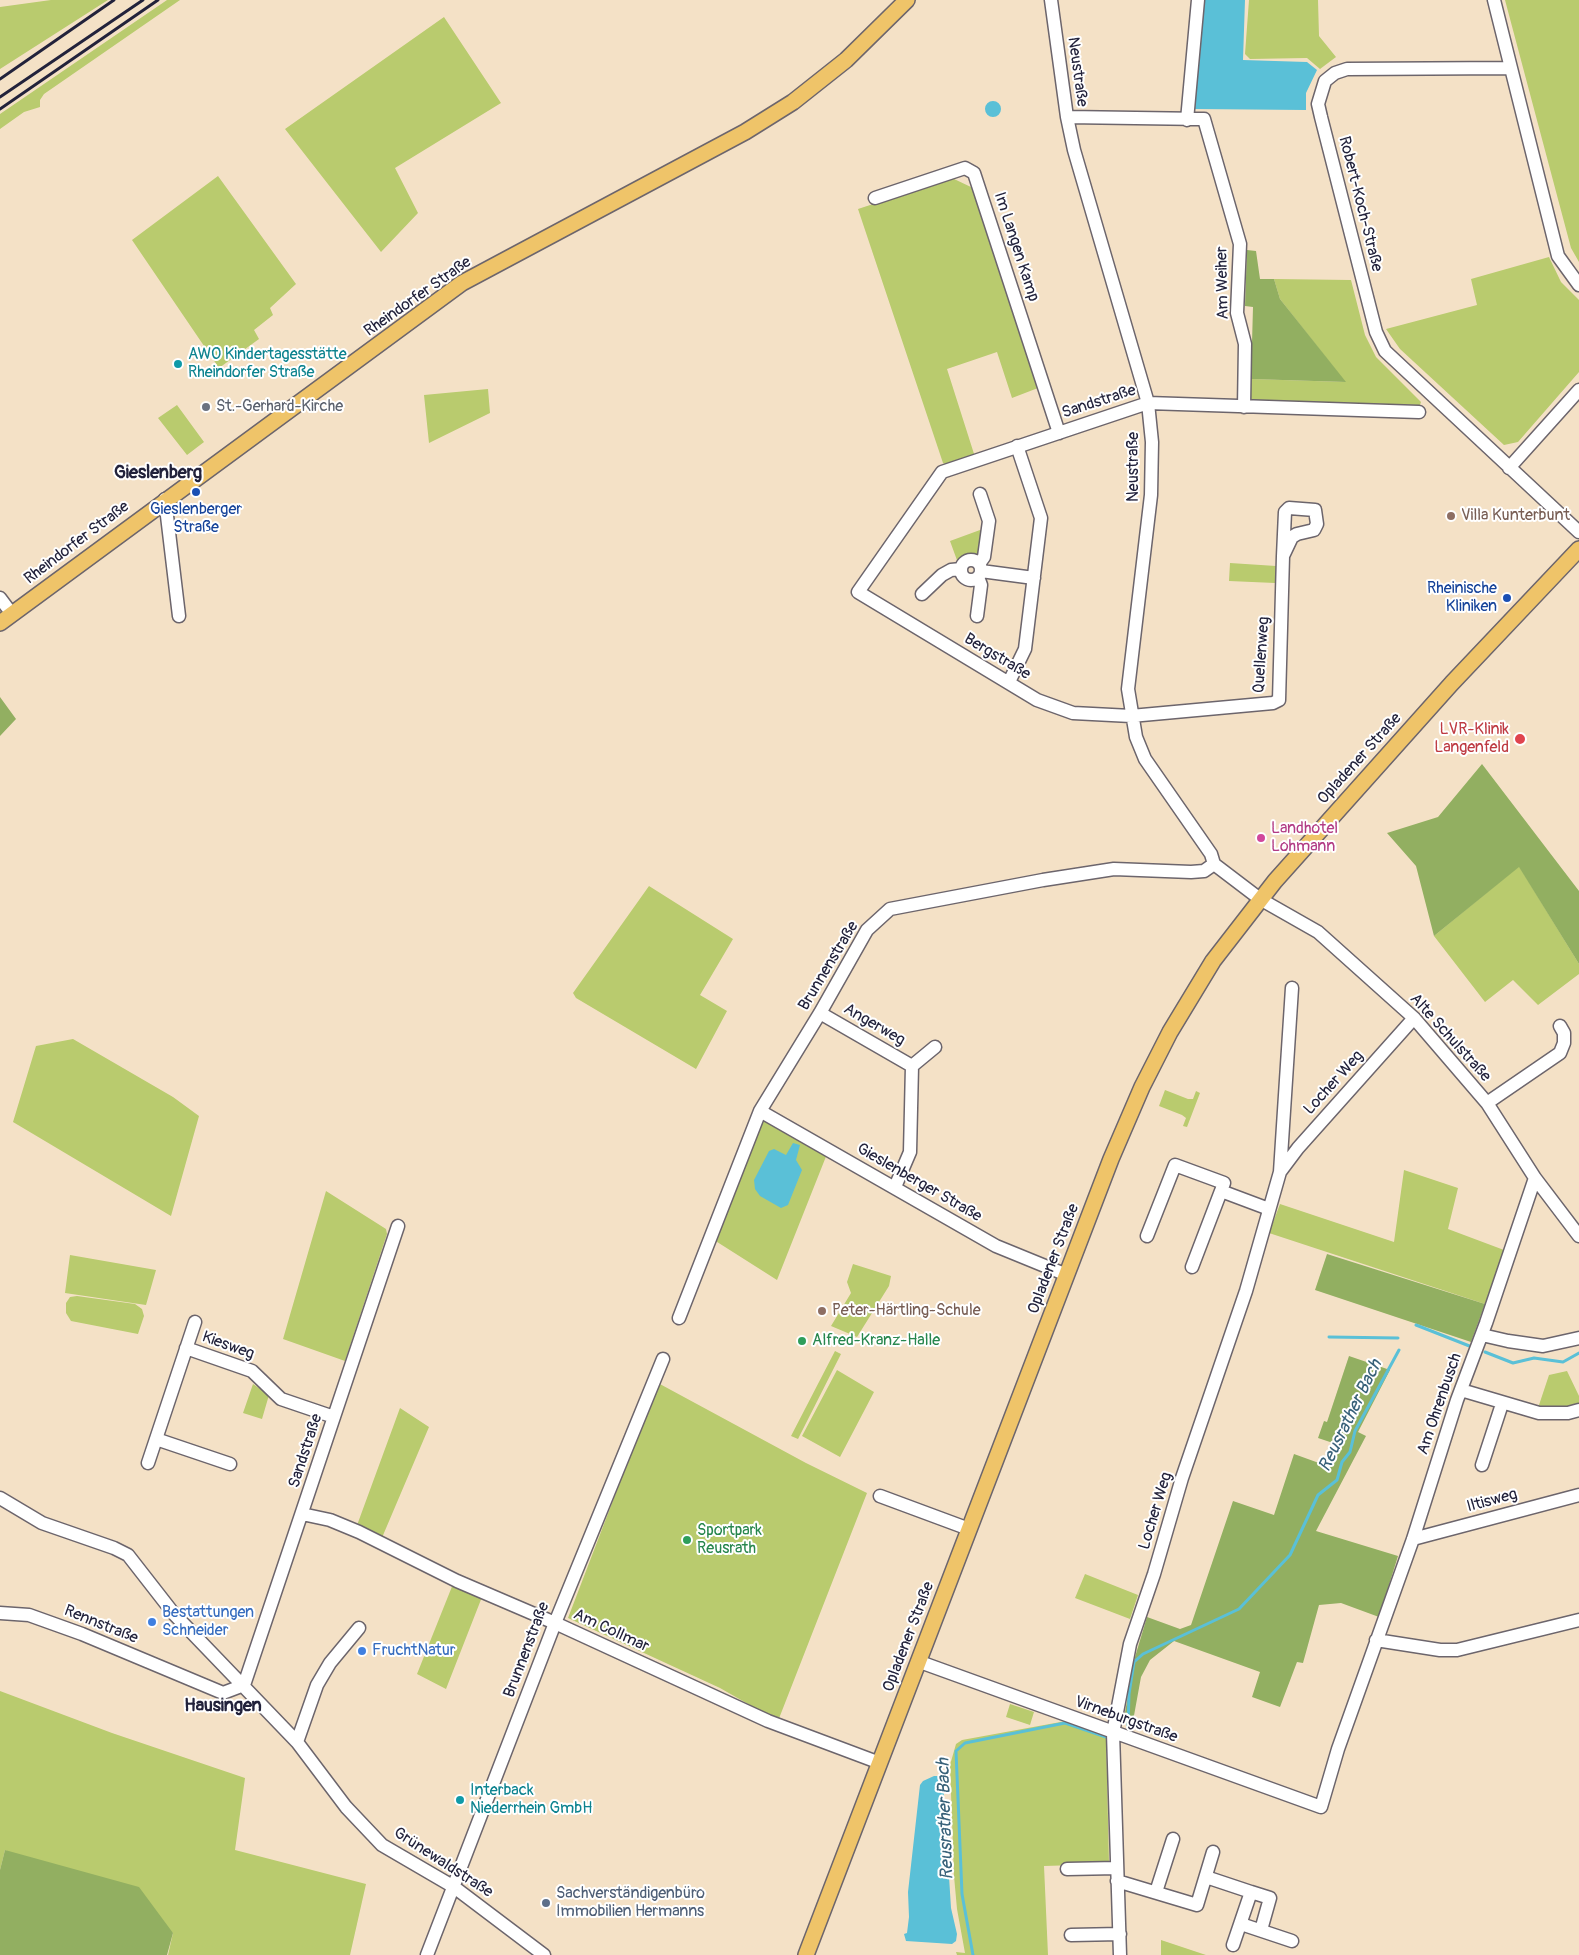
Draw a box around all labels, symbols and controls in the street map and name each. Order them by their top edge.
street label: Neustraße [1063,36,1091,108]
street label: Robert-Koch-Straße [1334,134,1386,274]
street label: Im Langen Kamp [989,190,1043,304]
street label: Am Weiher [1213,246,1233,320]
street label: Rheindorfer Straße [361,253,475,341]
place label: AWO Kindertagesstätte Rheindorfer Straße [188,345,347,383]
marker: AWO Kindertagesstätte Rheindorfer Straße [172,358,184,370]
street label: Sandstraße [1060,381,1138,423]
place label: St.-Gerhard-Kirche [216,397,343,417]
marker: St.-Gerhard-Kirche [200,401,212,413]
street label: Neustraße [1124,432,1144,502]
district label: Gieslenberg [114,462,202,484]
marker: Gieslenberger Straße [190,486,202,498]
street label: Rheindorfer Straße [21,497,133,589]
place label: Gieslenberger Straße [150,500,242,538]
place label: Villa Kunterbunt [1461,506,1570,526]
marker: Villa Kunterbunt [1445,510,1457,522]
place label: Rheinische Kliniken [1427,579,1497,617]
marker: Rheinische Kliniken [1501,592,1513,604]
street label: Quellenweg [1250,616,1274,694]
street label: Bergstraße [960,630,1034,684]
street label: Opladener Straße [1314,709,1406,809]
place label: LVR-Klinik Langenfeld [1434,720,1509,758]
marker: LVR-Klinik Langenfeld [1513,732,1527,746]
place label: Landhotel Lohmann [1271,819,1338,857]
marker: Landhotel Lohmann [1255,832,1267,844]
street label: Brunnenstraße [795,918,863,1014]
street label: Alte Schulstraße [1405,990,1495,1086]
street label: Angerweg [840,1000,908,1050]
street label: Locher Weg [1300,1047,1368,1119]
street label: Gieslenberger Straße [853,1139,985,1227]
street label: Opladener Straße [1024,1201,1084,1317]
place label: Peter-Härtling-Schule [832,1301,981,1321]
marker: Peter-Härtling-Schule [816,1305,828,1317]
street label: Kiesweg [199,1328,257,1364]
place label: Alfred-Kranz-Halle [812,1331,940,1351]
marker: Alfred-Kranz-Halle [796,1335,808,1347]
street label: Am Ohrenbusch [1414,1351,1466,1457]
water label: Reusrather Bach [1315,1357,1387,1475]
street label: Sandstraße [285,1412,327,1490]
street label: Locher Weg [1135,1470,1177,1552]
street label: Iltisweg [1465,1485,1519,1517]
place label: Sportpark Reusrath [697,1521,762,1559]
marker: Sportpark Reusrath [681,1534,693,1546]
street label: Opladener Straße [879,1579,939,1695]
street label: Brunnenstraße [500,1600,554,1700]
street label: Rennstraße [61,1601,141,1649]
place label: Bestattungen Schneider [162,1603,254,1641]
street label: Am Collmar [570,1605,652,1657]
marker: Bestattungen Schneider [146,1616,158,1628]
place label: FruchtNatur [372,1641,455,1661]
marker: FruchtNatur [356,1645,368,1657]
street label: Virneburgstraße [1072,1692,1180,1748]
district label: Hausingen [184,1695,262,1717]
water label: Reusrather Bach [933,1758,959,1880]
place label: Interback Niederrhein GmbH [470,1781,592,1819]
marker: Interback Niederrhein GmbH [454,1794,466,1806]
street label: Grünewaldstraße [390,1824,496,1902]
place label: Sachverständigenbüro Immobilien Hermanns [556,1884,705,1922]
marker: Sachverständigenbüro Immobilien Hermanns [540,1897,552,1909]

